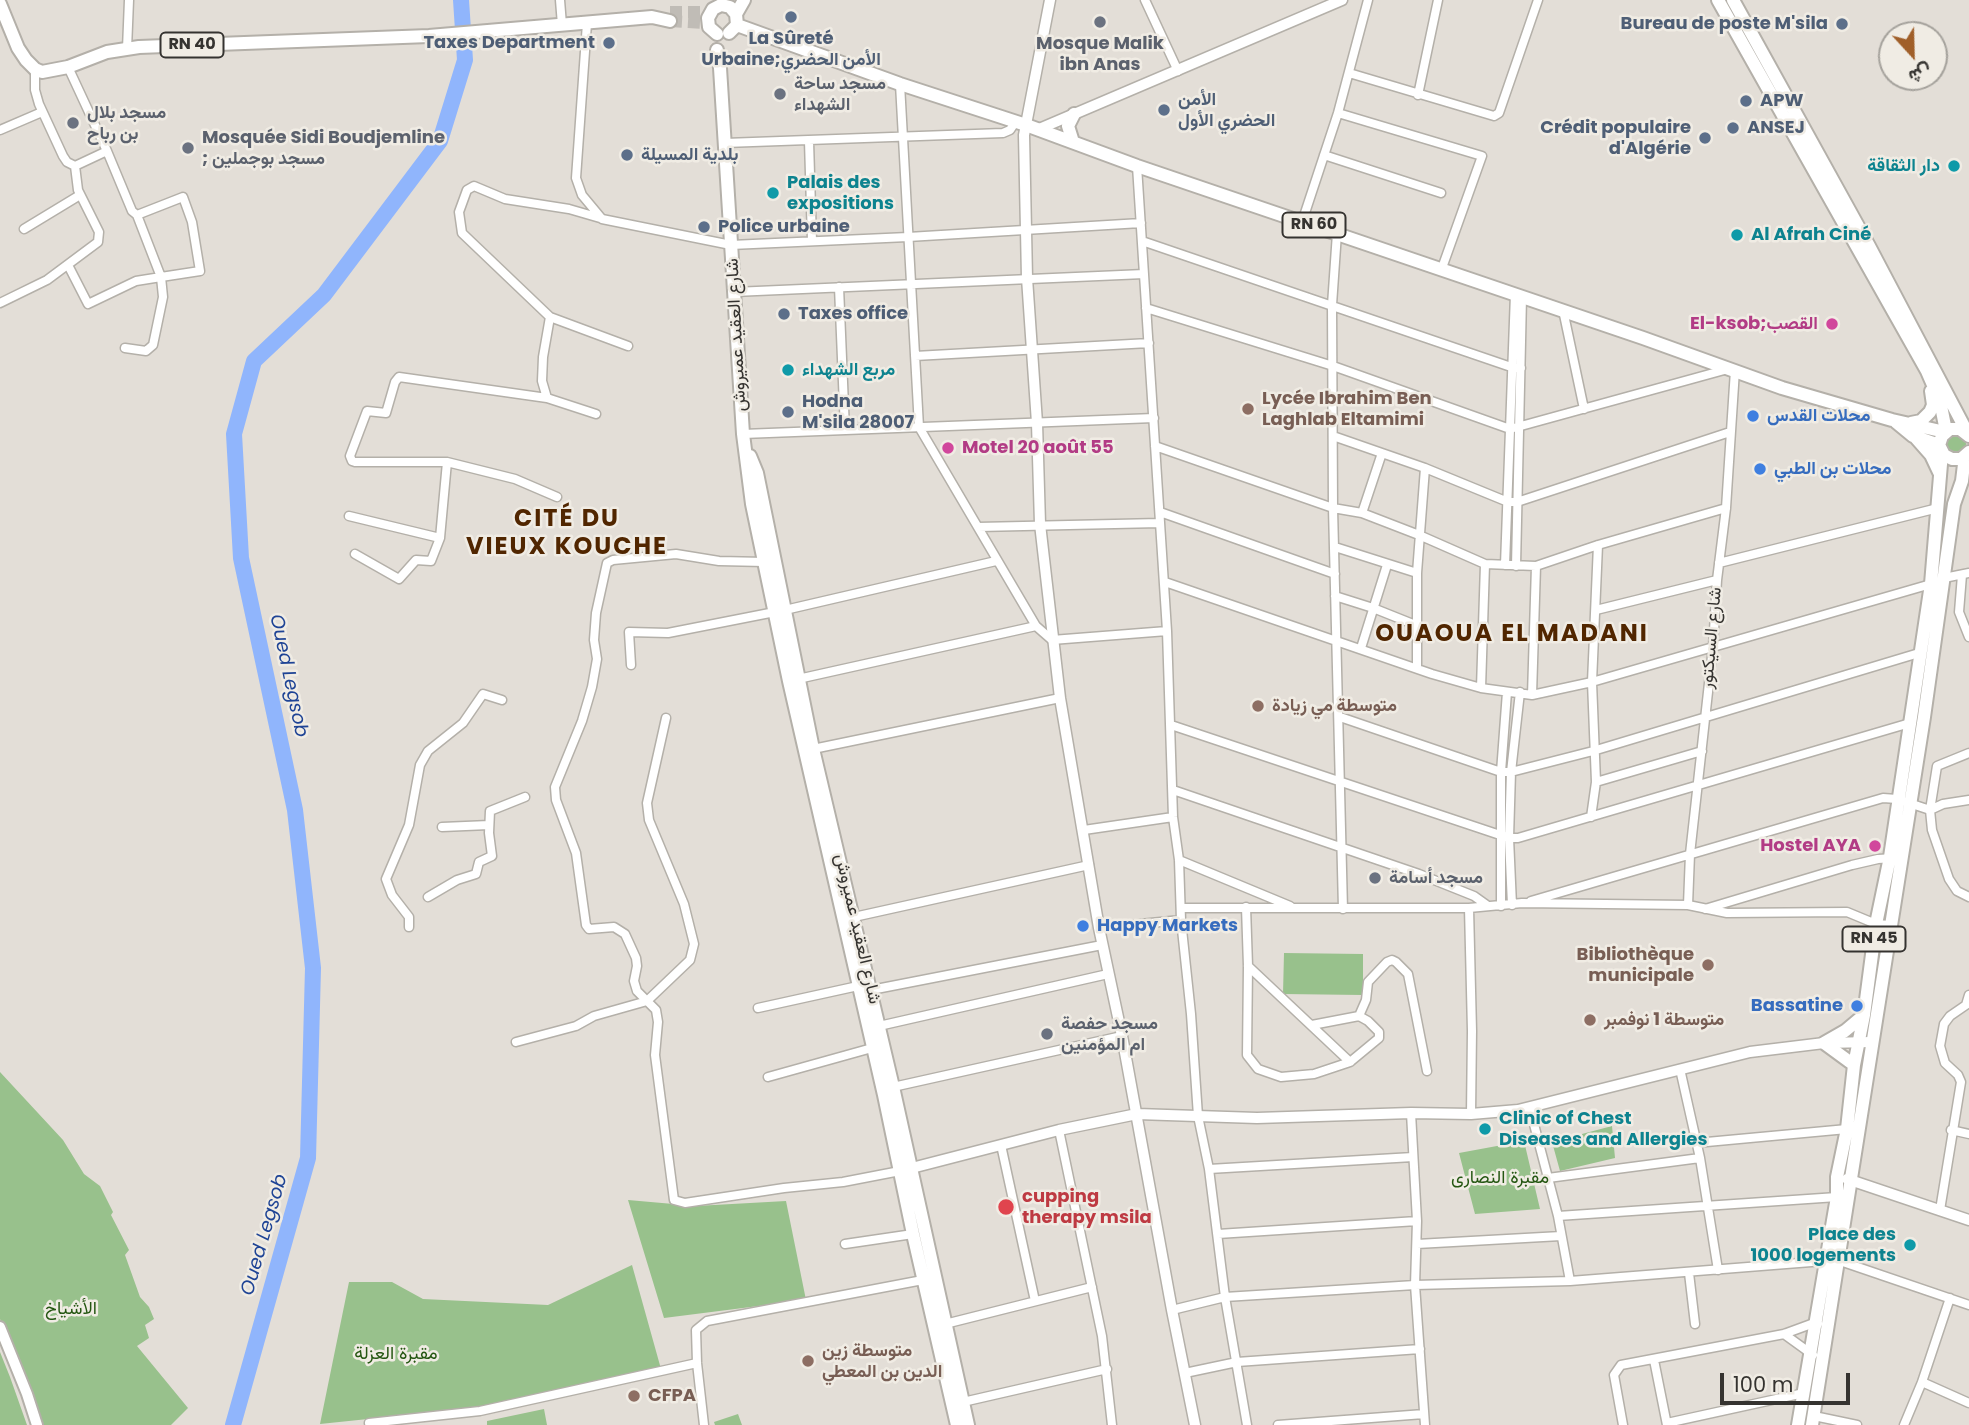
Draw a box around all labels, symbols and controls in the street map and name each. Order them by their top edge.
marker: La Sûreté Urbaine;الأمن الحضري [783,9,799,25]
place label: Bureau de poste M'sila [1621,13,1828,35]
marker: Mosque Malik ibn Anas [1092,14,1108,30]
marker: Bureau de poste M'sila [1834,16,1850,32]
north arrow [1878,21,1948,91]
place label: La Sûreté Urbaine;الأمن الحضري [701,28,881,70]
road number: RN 40 [160,32,224,58]
place label: Taxes Department [423,32,595,54]
place label: Mosque Malik ibn Anas [1036,33,1164,76]
marker: Taxes Department [601,35,617,51]
text: ش [1905,57,1936,91]
place label: مسجد ساحة الشهداء [794,73,886,116]
marker: مسجد ساحة الشهداء [772,86,788,102]
place label: الأمن الحضري الأول [1178,89,1275,132]
place label: APW [1760,90,1803,112]
marker: APW [1738,93,1754,109]
place label: مسجد بلال بن رباح [87,102,166,144]
marker: الأمن الحضري الأول [1156,102,1172,118]
marker: مسجد بلال بن رباح [65,115,81,131]
place label: Crédit populaire d'Algérie [1540,117,1691,160]
place label: ANSEJ [1747,117,1805,139]
marker: ANSEJ [1725,120,1741,136]
place label: Mosquée Sidi Boudjemline ; مسجد بوجملين [202,127,445,170]
marker: Crédit populaire d'Algérie [1697,130,1713,146]
marker: Mosquée Sidi Boudjemline ; مسجد بوجملين [180,140,196,156]
place label: بلدية المسيلة [641,144,739,166]
marker: بلدية المسيلة [619,147,635,163]
place label: دار الثقاقة [1867,155,1940,177]
marker: دار الثقاقة [1946,158,1962,174]
place label: Palais des expositions [787,172,894,214]
marker: Palais des expositions [765,185,781,201]
road number: RN 60 [1282,213,1346,238]
place label: Police urbaine [718,216,850,238]
marker: Police urbaine [696,219,712,235]
place label: Al Afrah Ciné [1751,224,1871,246]
marker: Al Afrah Ciné [1729,227,1745,243]
street label: شارع العقيد عميروش [722,258,752,412]
place label: Taxes office [798,303,908,325]
marker: Taxes office [776,306,792,322]
place label: El-ksob;القصب [1690,313,1818,335]
marker: El-ksob;القصب [1824,316,1840,332]
place label: مربع الشهداء [802,359,895,381]
marker: مربع الشهداء [780,362,796,378]
place label: Lycée Ibrahim Ben Laghlab Eltamimi [1262,388,1432,430]
place label: Hodna M'sila 28007 [802,391,914,434]
marker: Lycée Ibrahim Ben Laghlab Eltamimi [1240,401,1256,417]
marker: Hodna M'sila 28007 [780,404,796,420]
place label: محلات القدس [1767,405,1870,427]
marker: محلات القدس [1745,408,1761,424]
place label: Motel 20 août 55 [962,437,1114,459]
marker: Motel 20 août 55 [940,440,956,456]
place label: محلات بن الطبي [1774,458,1891,480]
marker: محلات بن الطبي [1752,461,1768,477]
district label: CITÉ DU VIEUX KOUCHE [467,506,667,562]
street label: شارع السيكتور [1697,586,1727,690]
water label: Oued Legsob [264,612,312,740]
district label: OUAOUA EL MADANI [1377,621,1647,649]
place label: متوسطة مي زيادة [1272,695,1397,717]
marker: متوسطة مي زيادة [1250,698,1266,714]
place label: Hostel AYA [1760,835,1861,857]
marker: Hostel AYA [1867,838,1883,854]
street label: شارع العقيد عميروش [829,852,885,1006]
place label: مسجد أسامة [1389,867,1483,889]
marker: مسجد أسامة [1367,870,1383,886]
place label: Happy Markets [1097,915,1238,937]
marker: Happy Markets [1075,918,1091,934]
road number: RN 45 [1842,926,1906,951]
place label: Bibliothèque municipale [1577,944,1694,986]
marker: Bibliothèque municipale [1700,957,1716,973]
place label: Bassatine [1751,995,1843,1017]
marker: Bassatine [1849,998,1865,1014]
place label: متوسطة 1 نوفمبر [1604,1009,1724,1031]
marker: متوسطة 1 نوفمبر [1582,1012,1598,1028]
place label: مسجد حفصة ام المؤمنين [1061,1013,1158,1056]
marker: مسجد حفصة ام المؤمنين [1039,1026,1055,1042]
place label: Clinic of Chest Diseases and Allergies [1499,1108,1707,1150]
marker: Clinic of Chest Diseases and Allergies [1477,1121,1493,1137]
park label: مقبرة النصارى [1451,1167,1549,1189]
water label: Oued Legsob [237,1172,293,1298]
place label: cupping therapy msila [1022,1186,1152,1228]
marker: cupping therapy msila [996,1197,1016,1217]
place label: Place des 1000 logements [1750,1224,1896,1266]
marker: Place des 1000 logements [1902,1237,1918,1253]
park label: الأشياخ [45,1298,97,1320]
place label: متوسطة زين الدين بن المعطي [822,1340,942,1382]
park label: مقبرة العزلة [354,1343,438,1365]
marker: متوسطة زين الدين بن المعطي [800,1353,816,1369]
scale bar [1724,1358,1854,1402]
text: 100 m [1733,1370,1793,1399]
place label: CFPA [648,1385,696,1407]
marker: CFPA [626,1388,642,1404]

